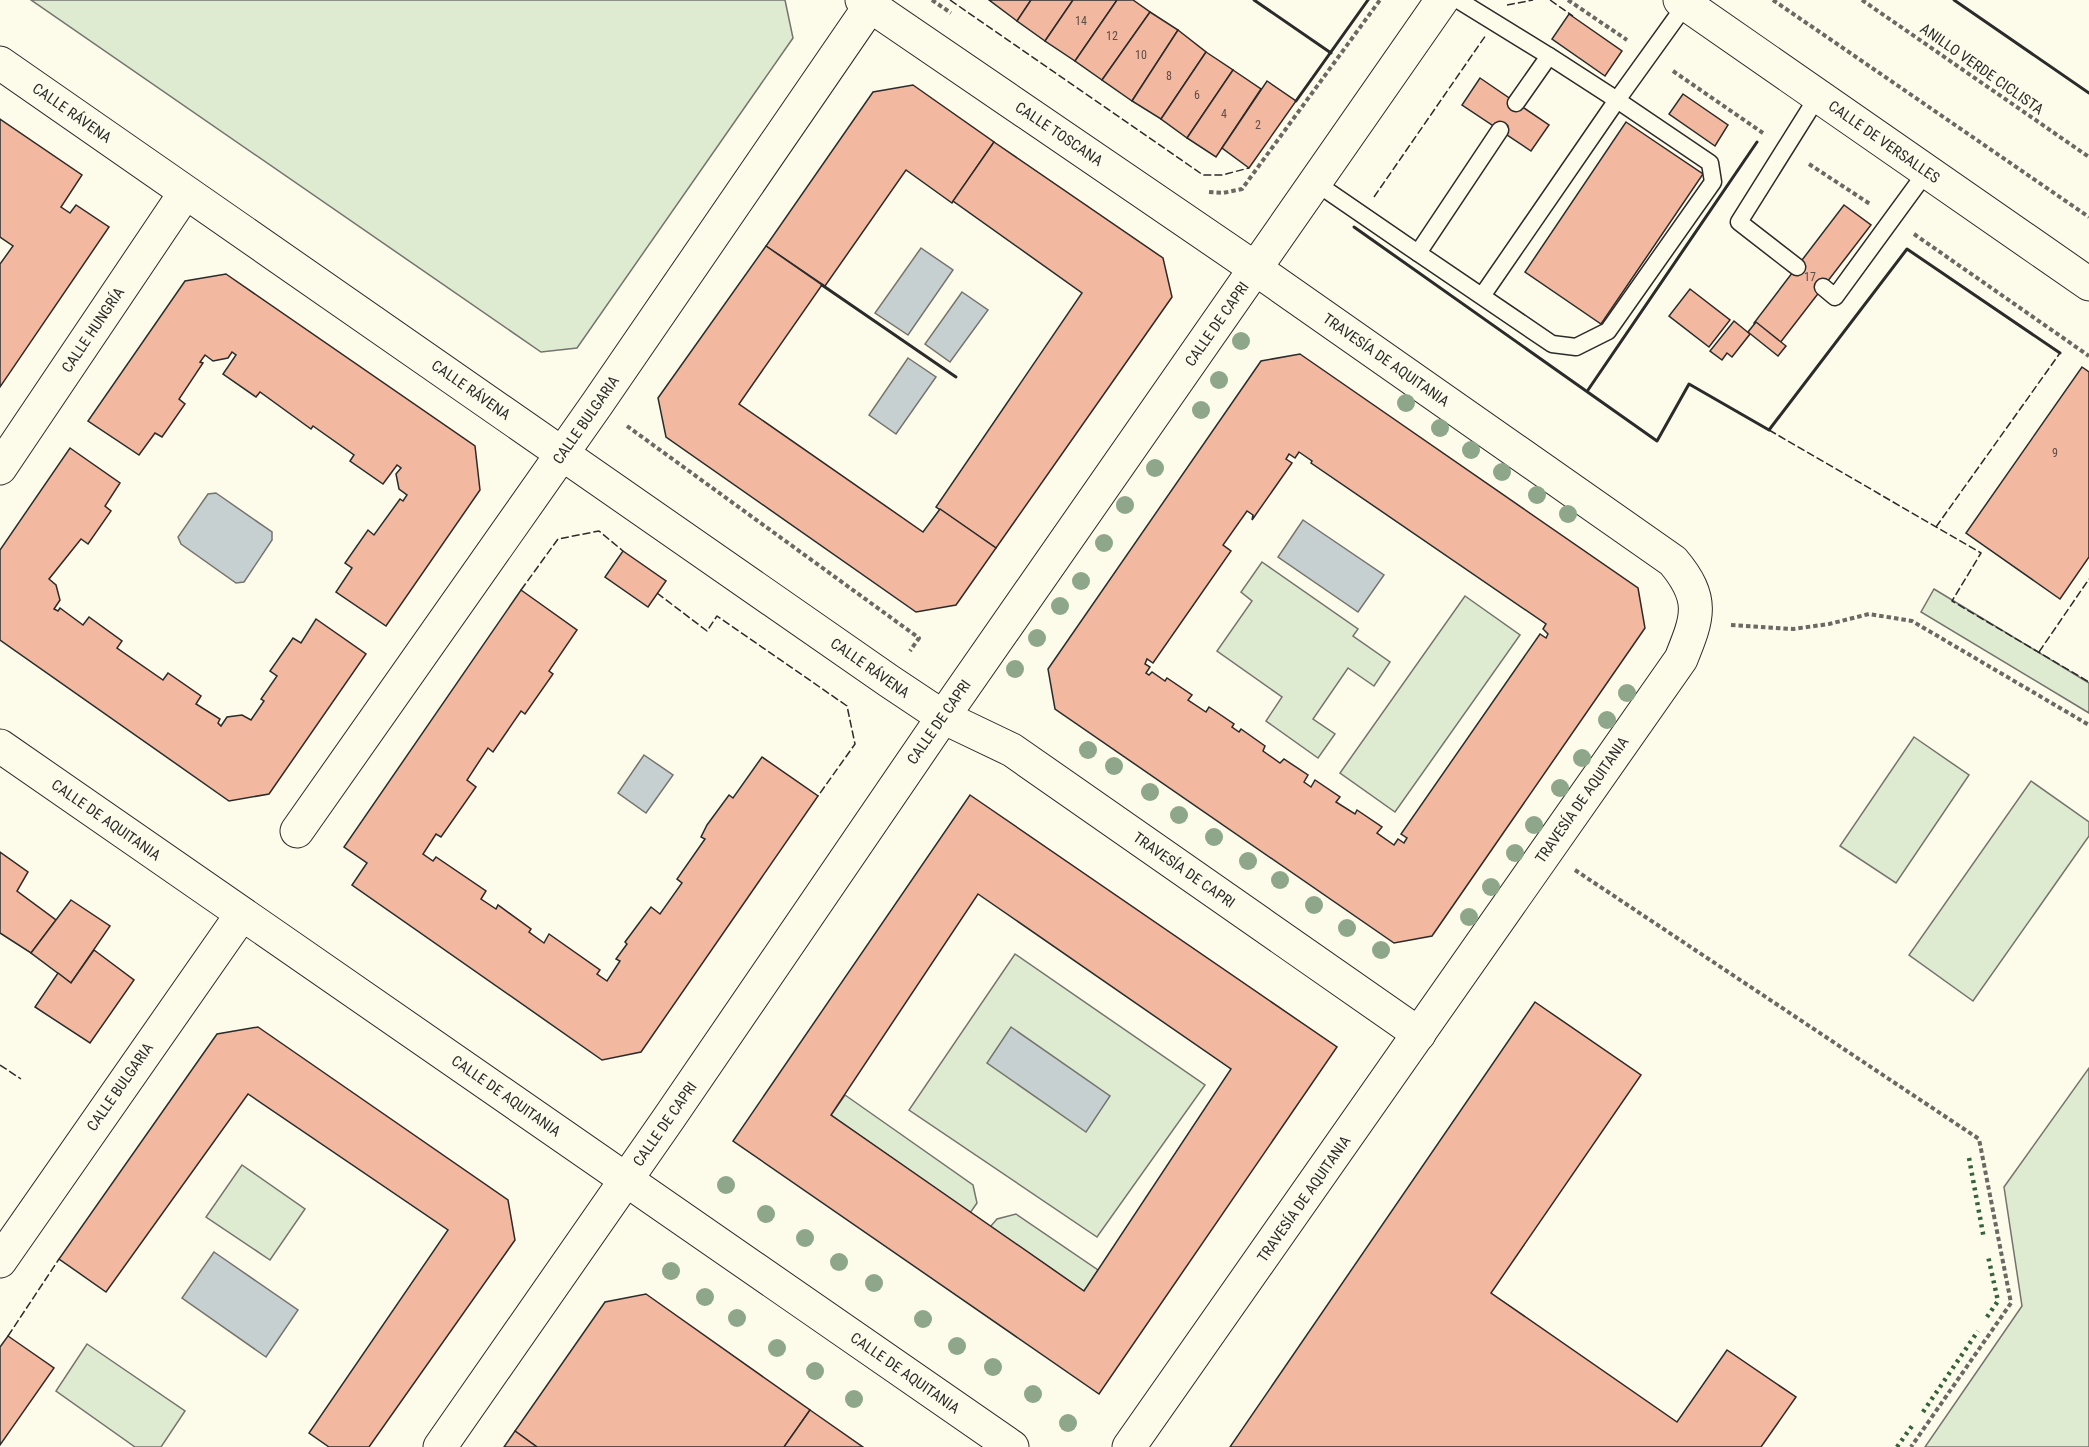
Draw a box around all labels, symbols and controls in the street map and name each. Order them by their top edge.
house number: 14 [1075,14,1087,28]
street label: ANILLO VERDE CICLISTA [1917,20,2047,119]
house number: 12 [1106,29,1118,43]
house number: 10 [1135,48,1147,62]
house number: 8 [1166,69,1172,83]
street label: CALLE RÁVENA [29,79,115,147]
house number: 6 [1194,88,1200,102]
street label: CALLE DE VERSALLES [1825,97,1943,187]
street label: CALLE TOSCANA [1012,98,1106,170]
house number: 4 [1221,107,1227,121]
house number: 2 [1255,118,1261,132]
house number: 17 [1804,270,1816,284]
street label: CALLE DE CAPRI [1181,278,1253,370]
street label: CALLE HUNGRÍA [58,284,128,376]
street label: TRAVESÍA DE AQUITANIA [1319,310,1453,411]
street label: CALLE RÁVENA [428,356,514,424]
street label: CALLE BULGARIA [549,372,623,468]
house number: 9 [2052,446,2058,460]
street label: CALLE RÁVENA [827,634,913,702]
street label: CALLE DE CAPRI [903,676,975,768]
street label: TRAVESÍA DE AQUITANIA [1532,733,1633,867]
street label: CALLE DE AQUITANIA [48,776,164,865]
street label: TRAVESÍA DE CAPRI [1130,828,1238,912]
street label: CALLE BULGARIA [83,1039,157,1135]
street label: CALLE DE AQUITANIA [448,1052,564,1141]
street label: CALLE DE CAPRI [629,1078,701,1170]
street label: TRAVESÍA DE AQUITANIA [1254,1132,1355,1266]
street label: CALLE DE AQUITANIA [847,1329,963,1418]

